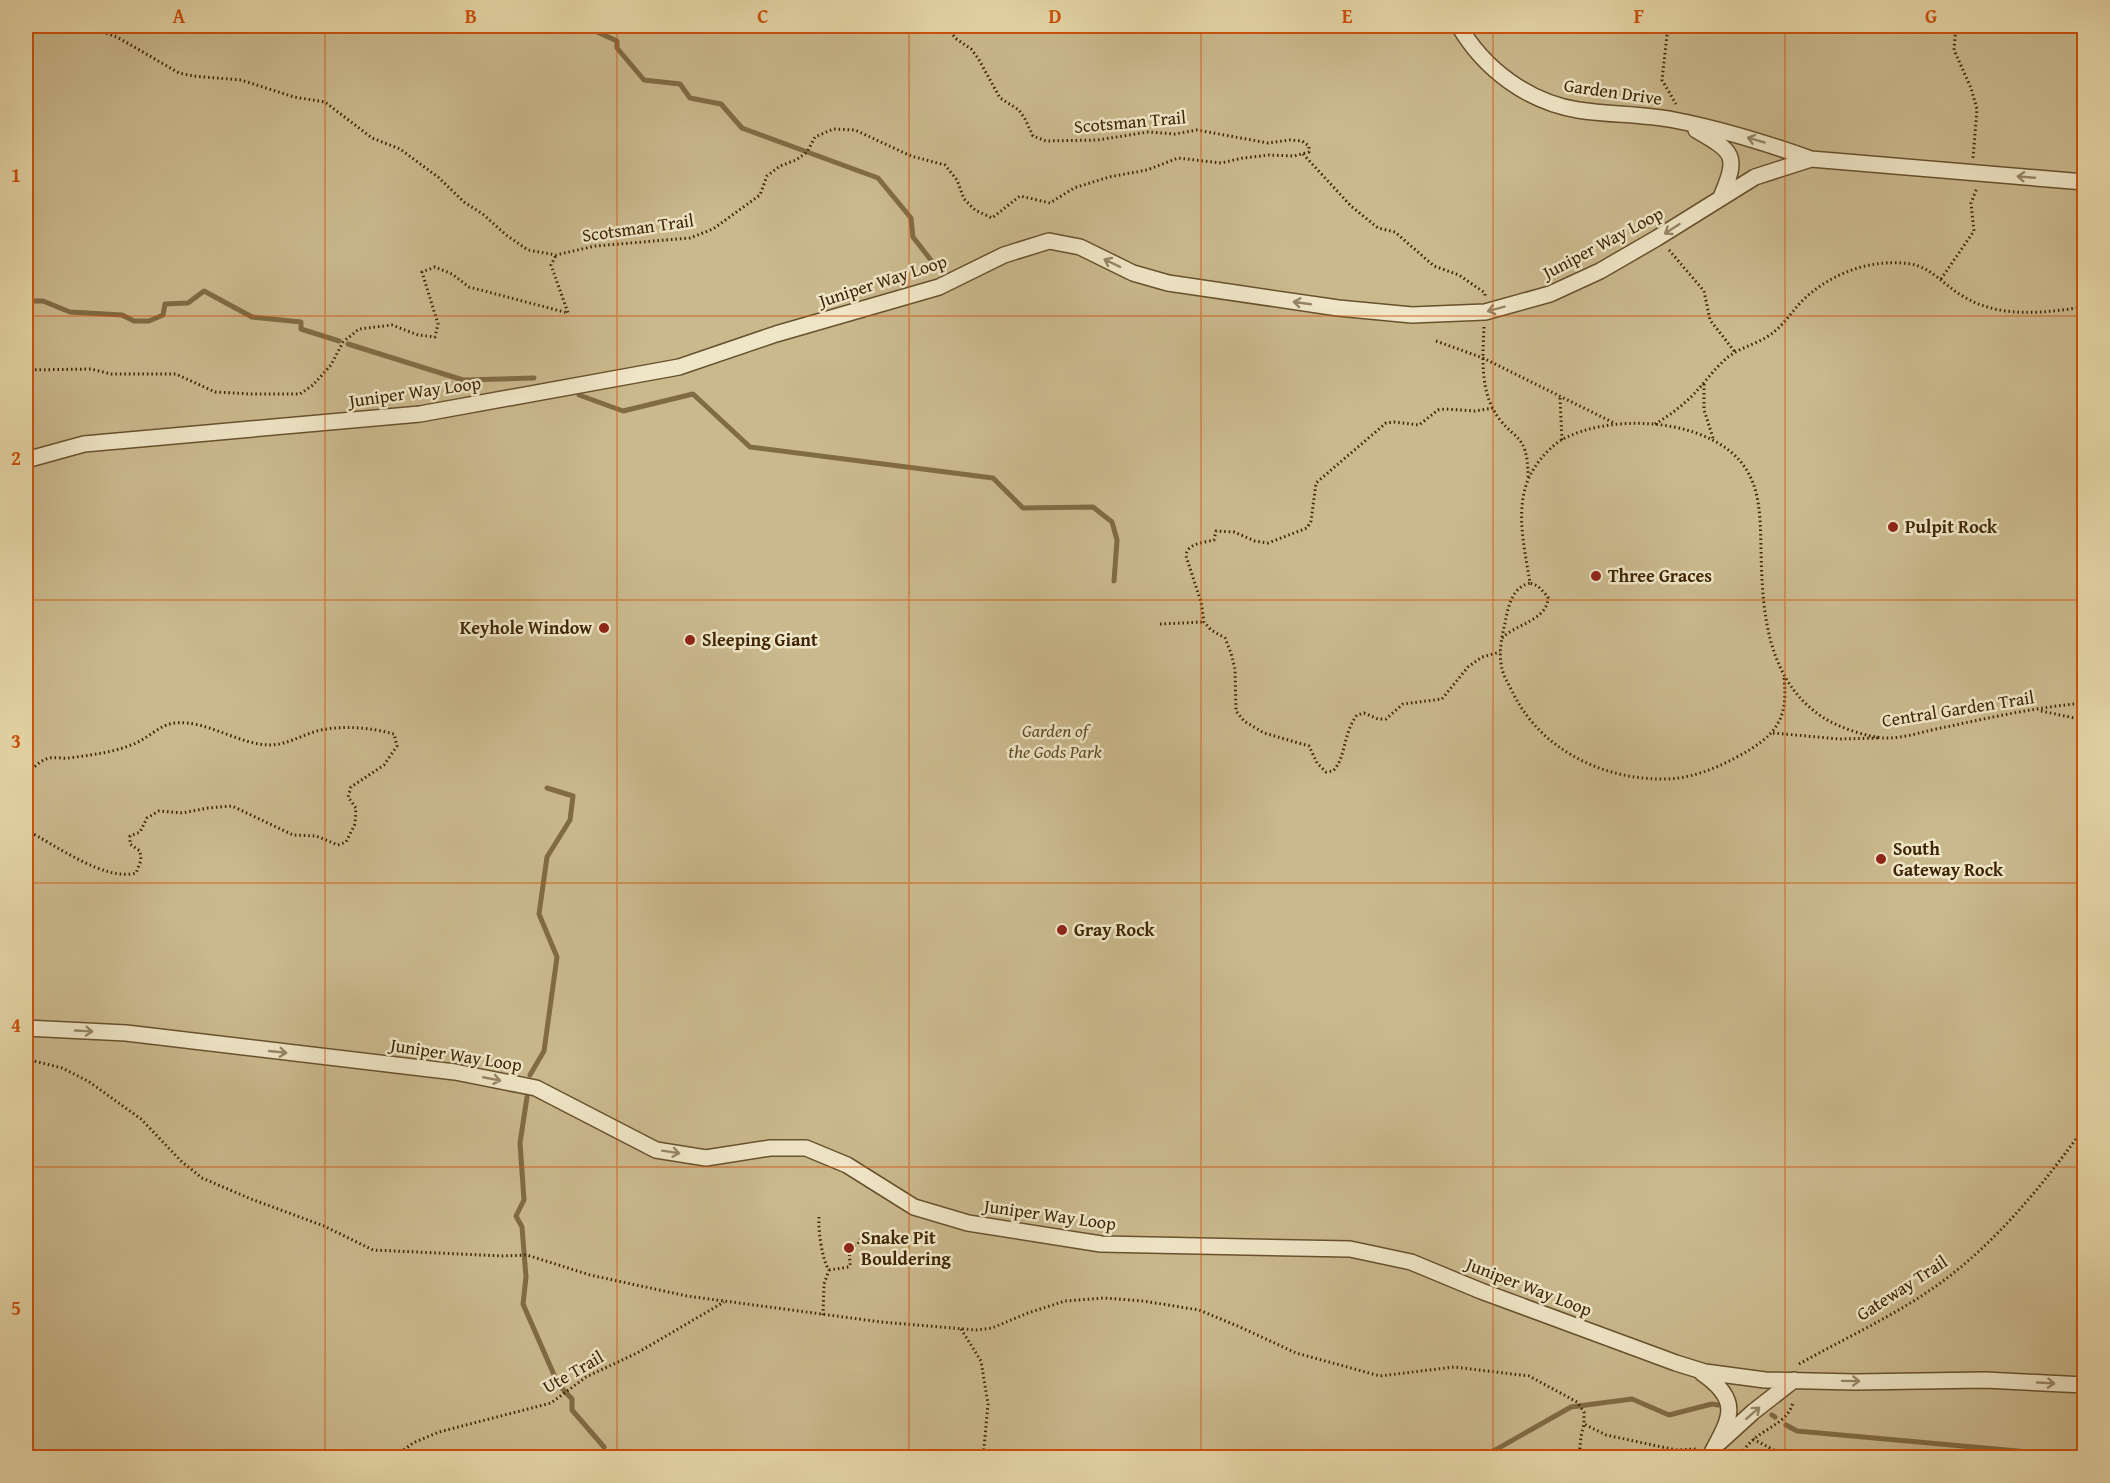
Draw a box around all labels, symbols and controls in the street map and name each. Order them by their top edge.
text: A [173,1,186,30]
text: B [465,1,477,30]
text: C [757,1,769,30]
text: D [1048,1,1062,30]
text: E [1342,1,1353,30]
text: F [1634,1,1644,30]
text: G [1925,1,1937,30]
street label: Garden Drive [1562,71,1664,112]
street label: Scotsman Trail [1073,103,1187,140]
one-way arrow [1747,134,1766,145]
text: 1 [11,160,21,189]
one-way arrow [2017,171,2037,182]
street label: Juniper Way Loop [1536,199,1668,287]
street label: Scotsman Trail [580,206,696,249]
one-way arrow [1664,223,1681,235]
street label: Juniper Way Loop [814,247,951,315]
one-way arrow [1104,256,1122,268]
one-way arrow [1292,297,1312,308]
one-way arrow [1487,304,1506,315]
street label: Juniper Way Loop [345,369,483,414]
text: 2 [11,443,21,472]
place label: Pulpit Rock [1905,513,1998,540]
marker: Pulpit Rock [1886,520,1900,534]
place label: Three Graces [1608,562,1712,589]
marker: Three Graces [1589,569,1603,583]
place label: Keyhole Window [460,614,592,641]
marker: Keyhole Window [597,621,611,635]
place label: Sleeping Giant [702,626,818,653]
marker: Sleeping Giant [683,633,697,647]
street label: Central Garden Trail [1880,683,2036,734]
park label: Garden of the Gods Park [1008,717,1103,765]
text: 3 [11,726,21,755]
place label: South Gateway Rock [1893,835,2004,883]
marker: South Gateway Rock [1874,852,1888,866]
place label: Gray Rock [1074,916,1155,943]
marker: Gray Rock [1055,923,1069,937]
text: 4 [11,1010,21,1039]
one-way arrow [73,1026,93,1037]
street label: Juniper Way Loop [386,1030,524,1078]
one-way arrow [267,1046,287,1057]
one-way arrow [482,1074,501,1085]
one-way arrow [660,1147,680,1158]
street label: Juniper Way Loop [980,1192,1118,1237]
place label: Snake Pit Bouldering [861,1224,951,1272]
marker: Snake Pit Bouldering [842,1241,856,1255]
street label: Gateway Trail [1851,1248,1953,1327]
street label: Juniper Way Loop [1460,1249,1596,1323]
text: 5 [11,1293,21,1322]
street label: Ute Trail [537,1343,608,1400]
one-way arrow [1840,1375,1860,1387]
one-way arrow [2035,1377,2055,1388]
one-way arrow [1745,1406,1760,1420]

